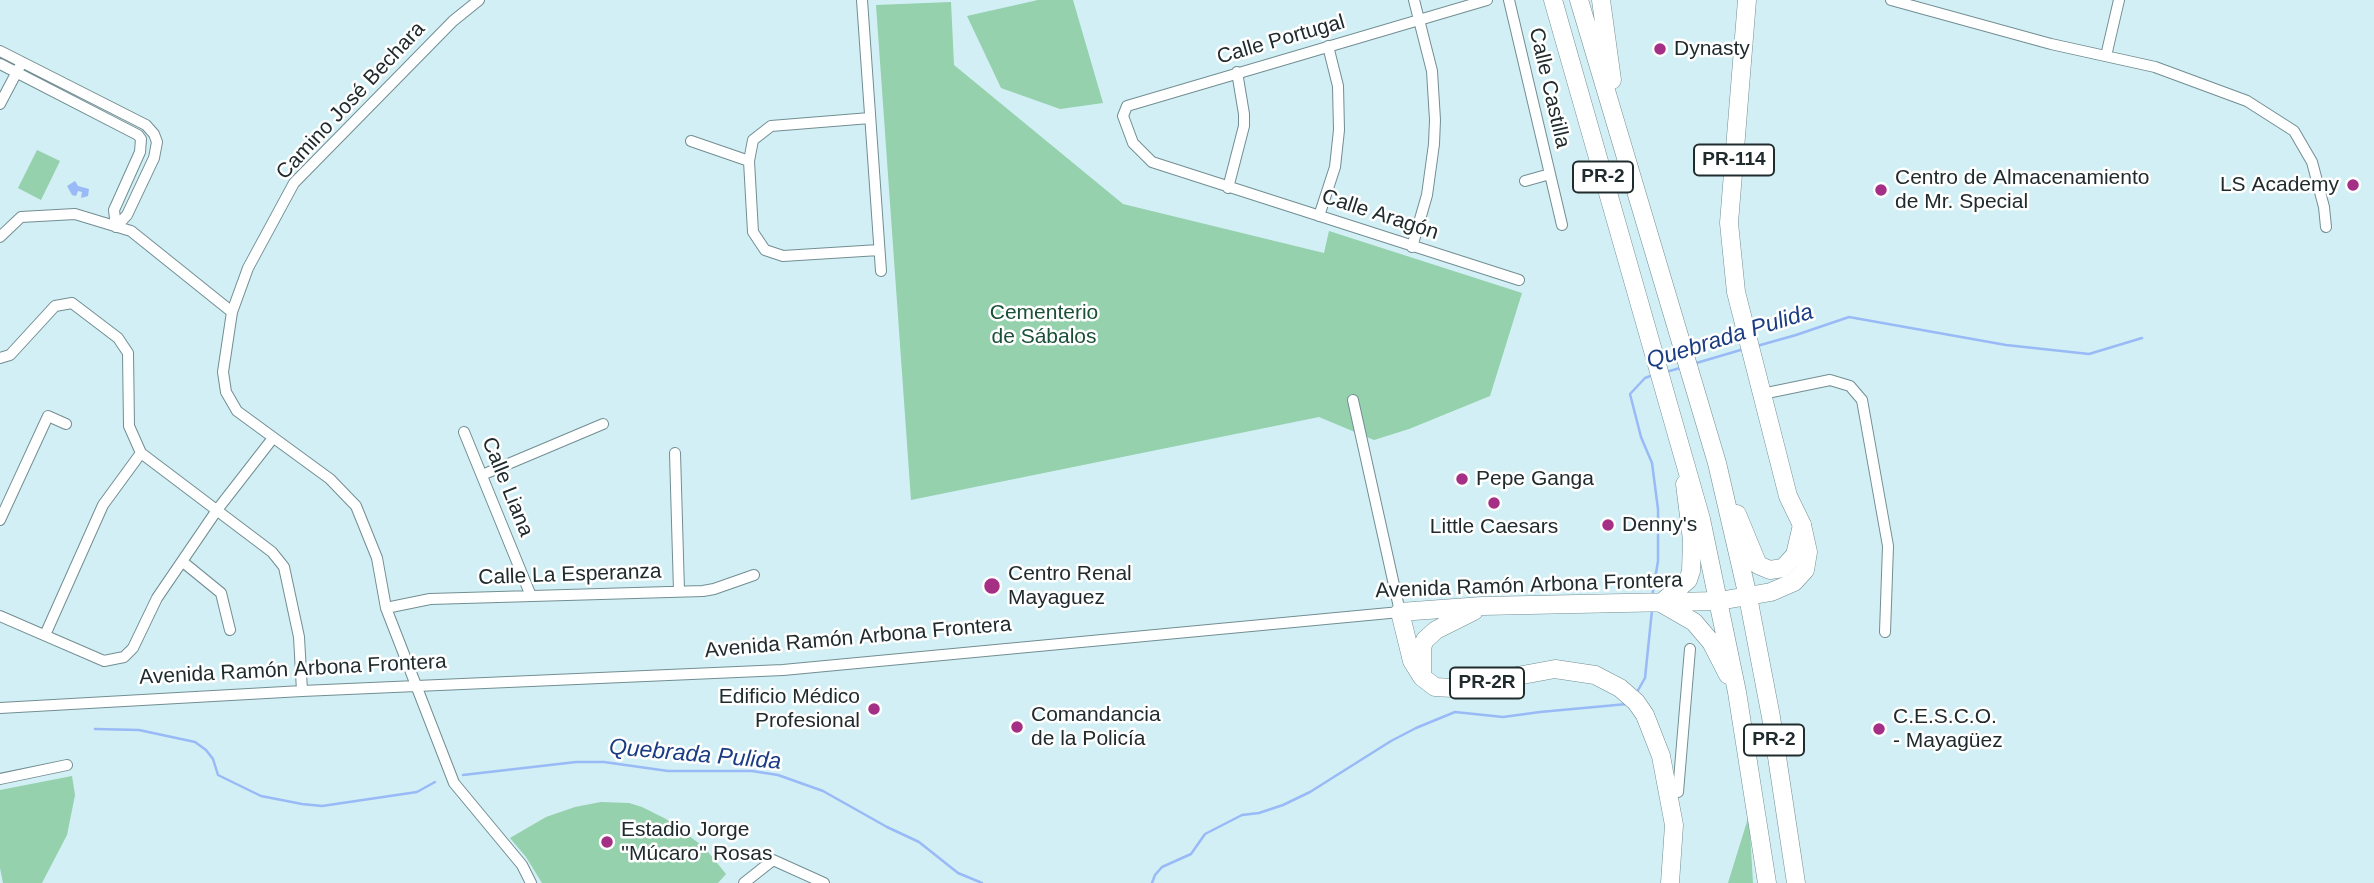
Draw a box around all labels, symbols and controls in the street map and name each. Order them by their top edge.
street label: Calle Portugal [1214,10,1348,70]
street label: Camino José Bechara [271,17,431,185]
street label: Calle Castilla [1523,25,1575,151]
place label: Dynasty [1674,36,1750,62]
marker: Dynasty [1652,41,1668,57]
road number: PR-114 [1694,144,1774,176]
road number: PR-2 [1573,162,1633,192]
place label: Centro de Almacenamiento de Mr. Special [1895,165,2149,215]
place label: LS Academy [2220,172,2339,198]
marker: LS Academy [2345,177,2361,193]
marker: Centro de Almacenamiento de Mr. Special [1873,182,1889,198]
street label: Calle Aragón [1318,184,1442,246]
water label: Quebrada Pulida [1643,299,1817,375]
park label: Cementerio de Sábalos [990,300,1098,350]
street label: Calle Liana [476,434,538,540]
place label: Pepe Ganga [1476,466,1594,492]
marker: Pepe Ganga [1454,471,1470,487]
marker: Little Caesars [1486,495,1502,511]
place label: Denny's [1622,512,1697,538]
place label: Little Caesars [1430,514,1558,540]
marker: Denny's [1600,517,1616,533]
street label: Calle La Esperanza [478,559,662,591]
place label: Centro Renal Mayaguez [1008,561,1132,611]
street label: Avenida Ramón Arbona Frontera [1375,568,1683,604]
marker: Centro Renal Mayaguez [982,576,1002,596]
street label: Avenida Ramón Arbona Frontera [704,612,1012,664]
street label: Avenida Ramón Arbona Frontera [139,649,447,691]
road number: PR-2R [1450,668,1524,698]
place label: Edificio Médico Profesional [719,684,860,734]
marker: Edificio Médico Profesional [866,701,882,717]
place label: Comandancia de la Policía [1031,702,1161,752]
place label: C.E.S.C.O. - Mayagüez [1893,704,2003,754]
marker: Comandancia de la Policía [1009,719,1025,735]
marker: C.E.S.C.O. - Mayagüez [1871,721,1887,737]
road number: PR-2 [1744,724,1804,755]
water label: Quebrada Pulida [608,734,782,776]
place label: Estadio Jorge ''Múcaro'' Rosas [621,817,772,867]
marker: Estadio Jorge ''Múcaro'' Rosas [599,834,615,850]

